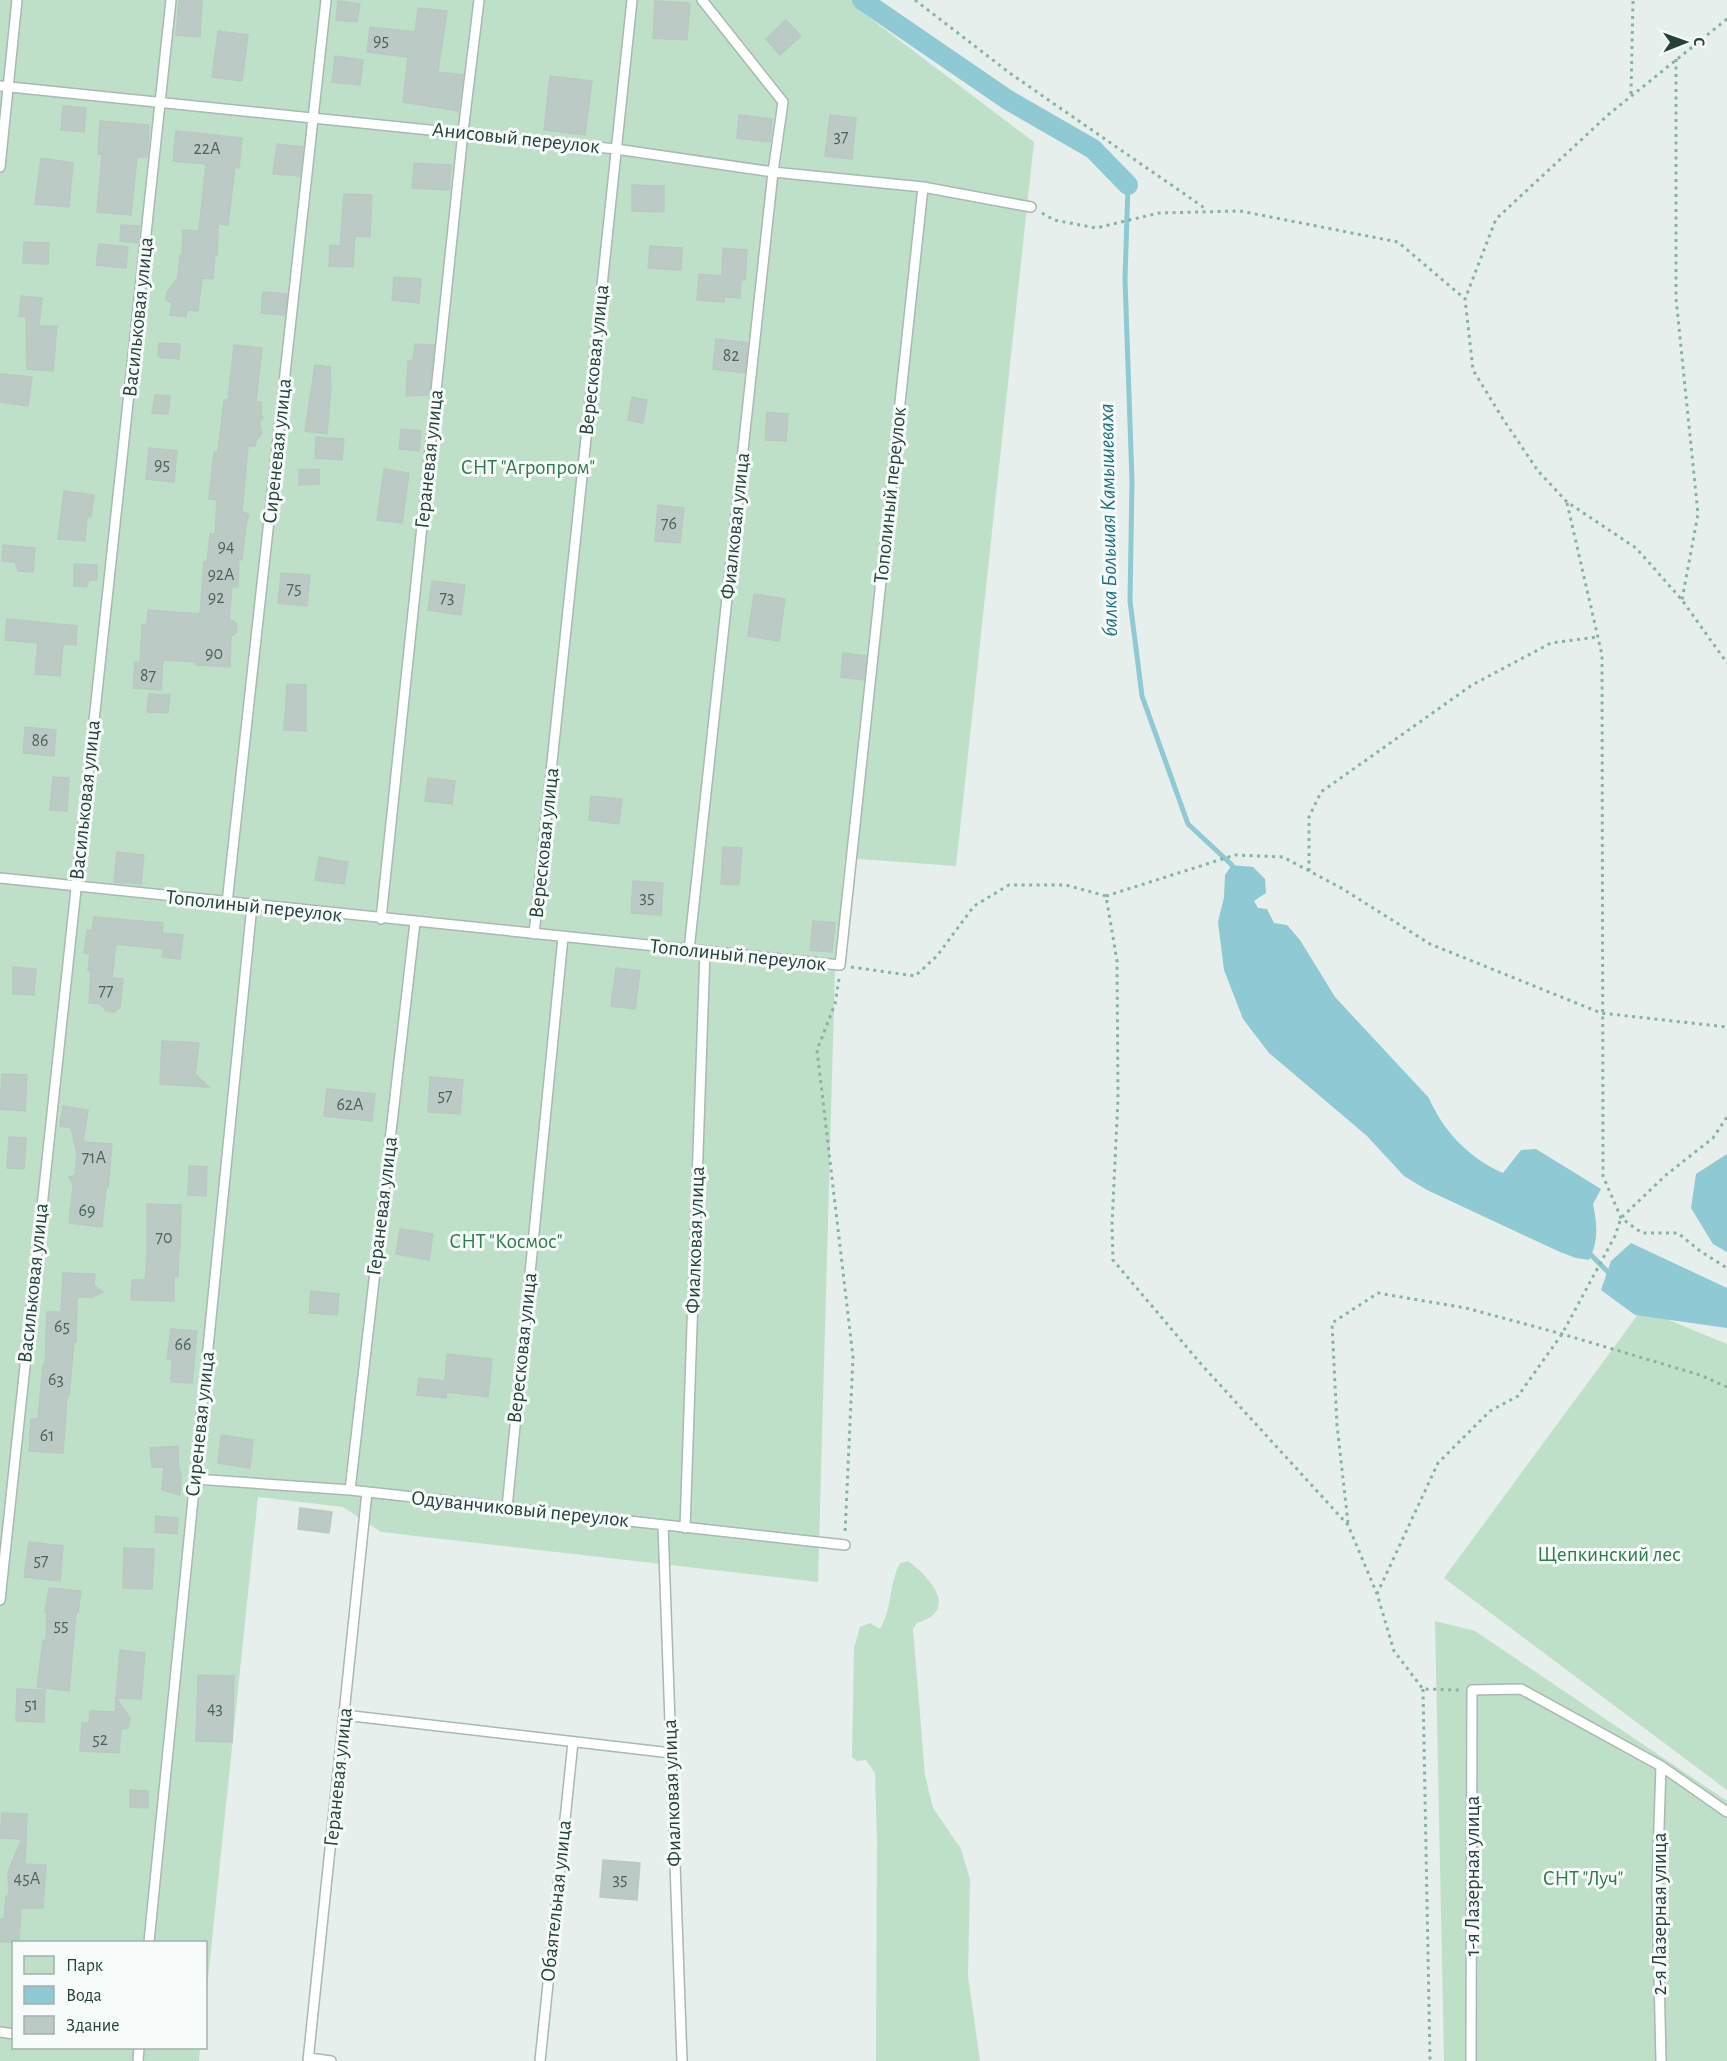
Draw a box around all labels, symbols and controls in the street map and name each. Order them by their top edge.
north arrow [1655,12,1715,72]
house number: 95 [373,32,389,50]
text: С [1691,37,1707,46]
street label: Анисовый переулок [431,119,601,157]
house number: 37 [834,128,848,146]
house number: 22А [194,140,221,158]
street label: Васильковая улица [119,236,157,398]
street label: Вересковая улица [576,283,612,436]
house number: 82 [723,347,739,365]
street label: Сиреневая улица [259,377,295,525]
street label: Гераневая улица [411,388,447,530]
water label: балка Большая Камышеваха [1095,403,1121,637]
street label: Тополиный переулок [870,406,910,584]
street label: Фиалковая улица [717,451,753,600]
house number: 95 [154,456,170,474]
park label: СНТ "Агропром" [461,457,595,478]
house number: 76 [661,515,677,533]
house number: 94 [217,538,235,556]
house number: 92А [207,566,235,584]
house number: 75 [286,580,302,598]
house number: 92 [208,589,224,607]
house number: 73 [440,589,454,607]
house number: 90 [205,645,223,663]
house number: 87 [140,667,156,685]
street label: Васильковая улица [66,719,104,881]
house number: 86 [32,732,49,750]
street label: Вересковая улица [526,766,562,919]
street label: Тополиный переулок [165,886,343,926]
house number: 35 [640,889,654,907]
street label: Тополиный переулок [649,935,827,975]
house number: 77 [98,982,114,1000]
house number: 57 [437,1087,453,1105]
house number: 62А [336,1096,364,1114]
street label: Гераневая улица [363,1135,401,1277]
house number: 71А [82,1149,107,1167]
street label: Фиалковая улица [682,1165,708,1314]
street label: Васильковая улица [14,1202,52,1364]
house number: 69 [79,1202,95,1220]
house number: 70 [155,1229,173,1247]
park label: СНТ "Космос" [449,1231,563,1252]
street label: Вересковая улица [504,1271,540,1424]
house number: 65 [54,1318,70,1336]
house number: 66 [175,1336,191,1354]
street label: Сиреневая улица [182,1350,218,1498]
house number: 63 [48,1371,64,1389]
house number: 61 [40,1427,54,1445]
street label: Одуванчиковый переулок [410,1487,630,1531]
park label: Щепкинский лес [1537,1544,1681,1565]
house number: 57 [33,1552,49,1570]
house number: 55 [53,1617,69,1635]
house number: 51 [24,1696,38,1714]
house number: 43 [207,1700,223,1718]
street label: Гераневая улица [320,1706,356,1848]
street label: Фиалковая улица [659,1718,685,1867]
house number: 52 [92,1731,108,1749]
street label: 1-я Лазерная улица [1462,1795,1483,1956]
street label: Обаятельная улица [537,1819,575,1983]
street label: 2-я Лазерная улица [1649,1832,1670,1996]
park label: СНТ "Луч" [1543,1868,1623,1889]
house number: 45А [14,1870,41,1888]
house number: 35 [613,1871,627,1889]
legend [12,1941,207,2049]
text: Парк [66,1957,104,1975]
text: Вода [66,1987,102,2005]
text: Здание [66,2017,120,2035]

